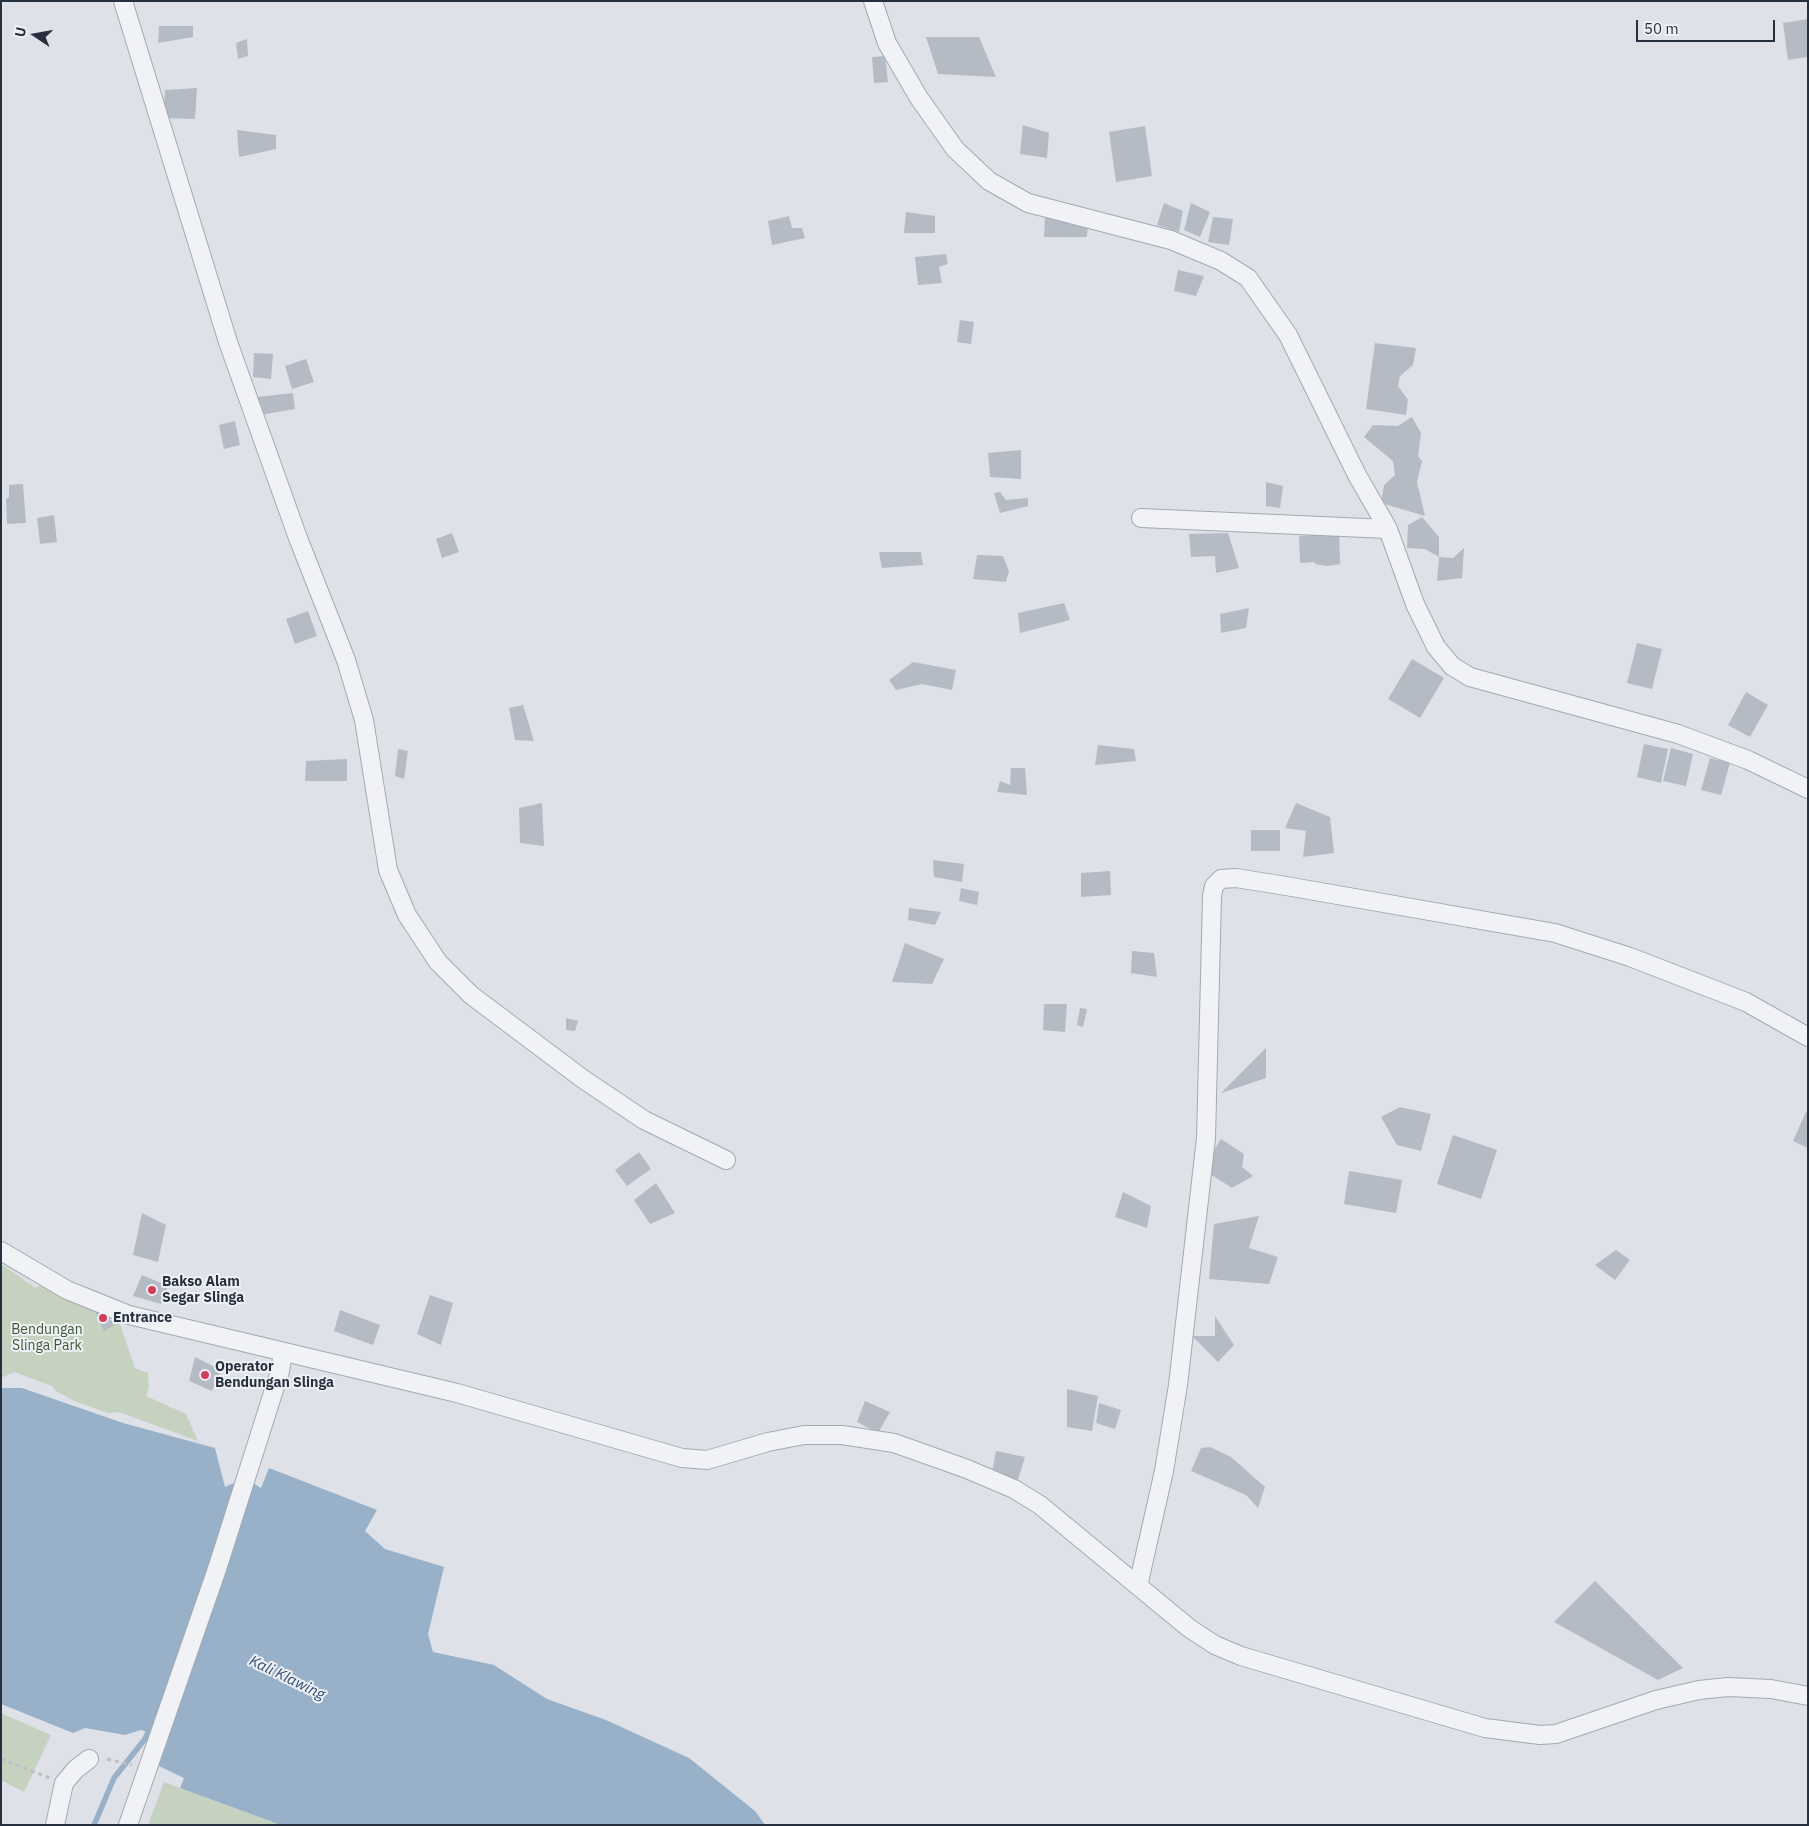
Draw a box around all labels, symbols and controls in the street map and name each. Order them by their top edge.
north arrow [10,10,60,60]
scale bar [1639,10,1778,42]
text: 50 m [1644,19,1679,38]
text: U [11,25,30,39]
place label: Bakso Alam Segar Slinga [162,1274,244,1306]
marker: Bakso Alam Segar Slinga [146,1284,158,1296]
place label: Entrance [113,1310,172,1326]
marker: Entrance [97,1312,109,1324]
park label: Bendungan Slinga Park [11,1322,83,1354]
place label: Operator Bendungan Slinga [215,1359,334,1391]
marker: Operator Bendungan Slinga [199,1369,211,1381]
water label: Kali Klawing [246,1652,328,1704]

